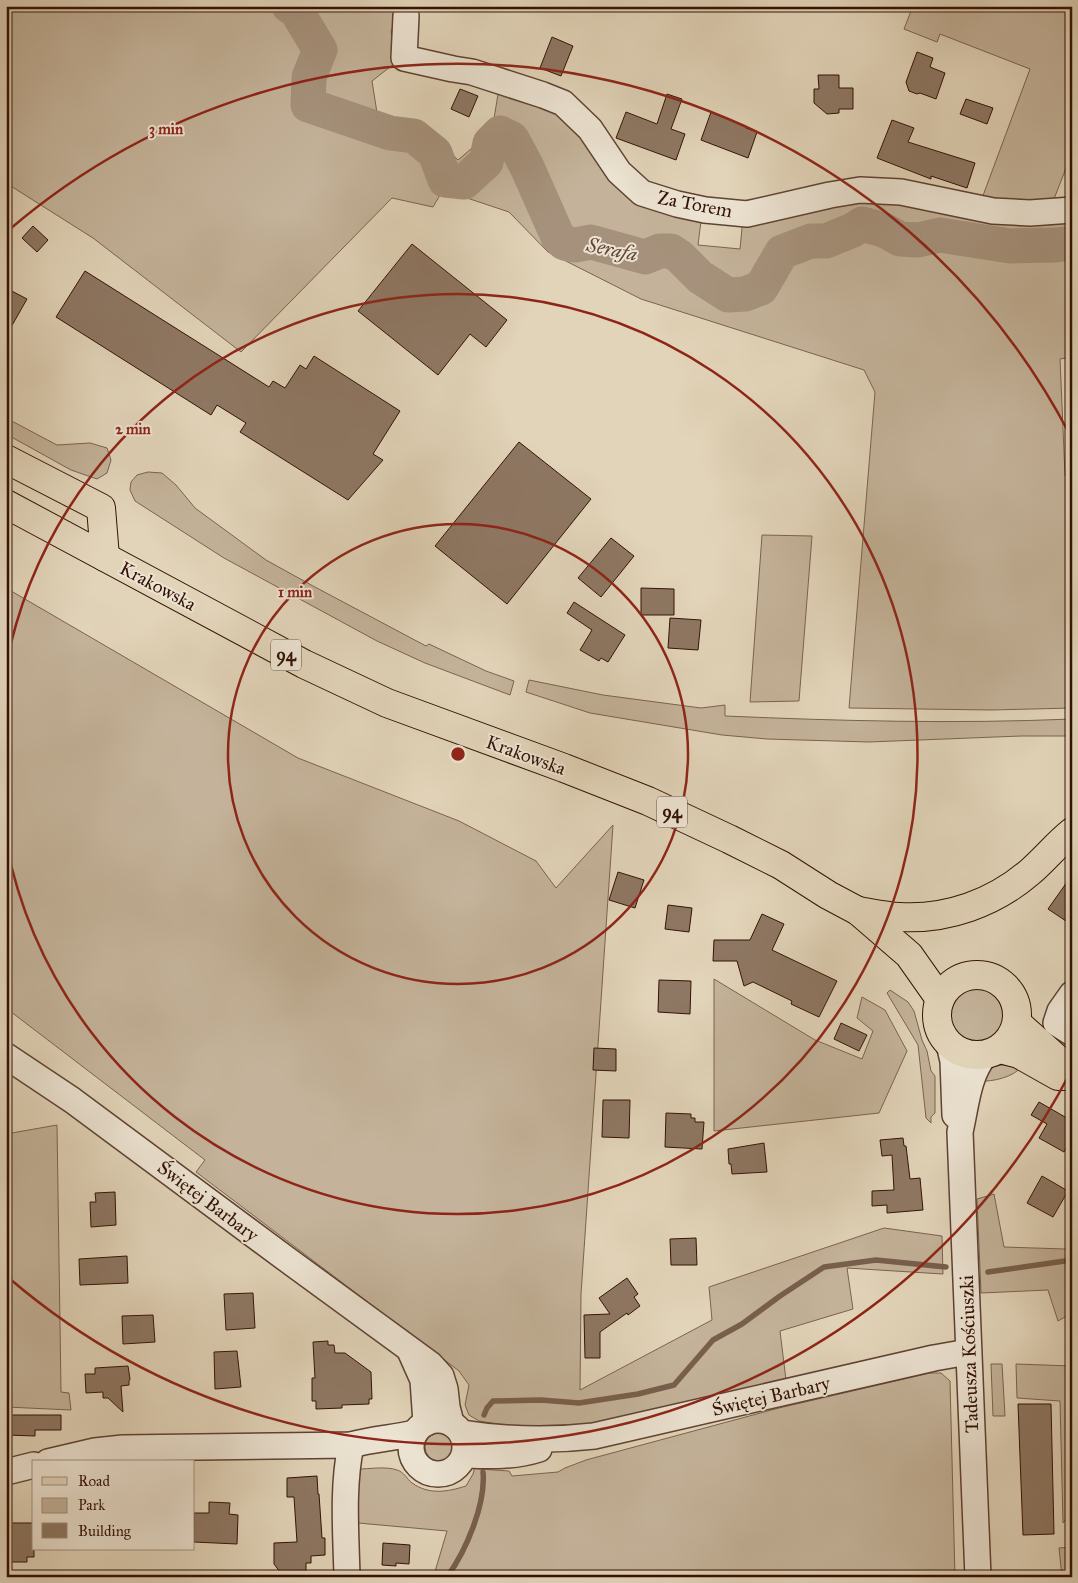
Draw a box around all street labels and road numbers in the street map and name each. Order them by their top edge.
street label: Za Torem [656,185,734,223]
street label: Krakowska [116,556,201,616]
road number: 94 [271,640,301,670]
street label: Krakowska [483,730,570,780]
road number: 94 [657,796,687,828]
street label: Świętej Barbary [153,1155,265,1247]
street label: Tadeusza Kościuszki [955,1275,983,1433]
street label: Świętej Barbary [709,1370,833,1421]

